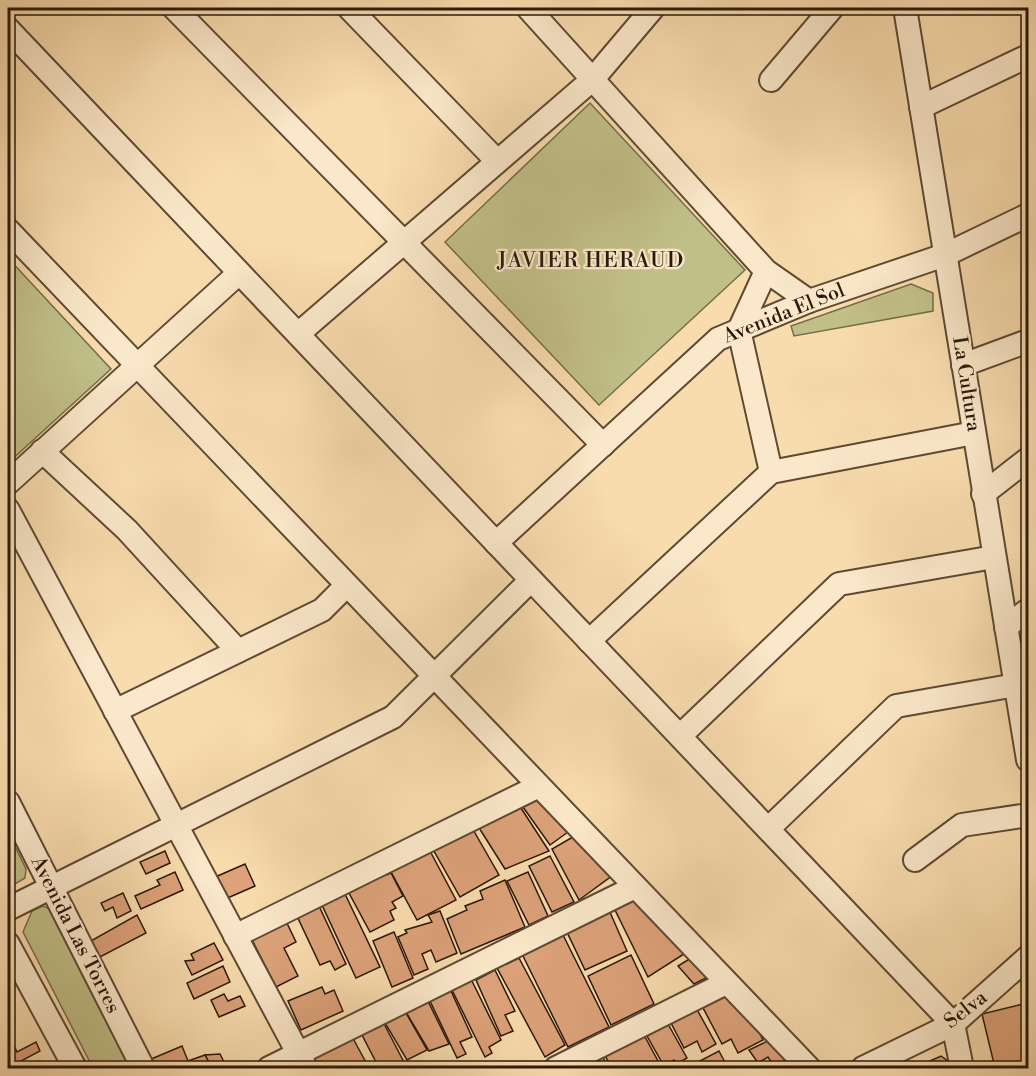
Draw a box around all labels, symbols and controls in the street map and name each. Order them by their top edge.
district label: JAVIER HERAUD [496,248,685,274]
street label: Avenida El Sol [719,278,849,350]
street label: La Cultura [946,335,986,434]
street label: Avenida Las Torres [24,851,125,1018]
street label: Selva [940,985,993,1035]

